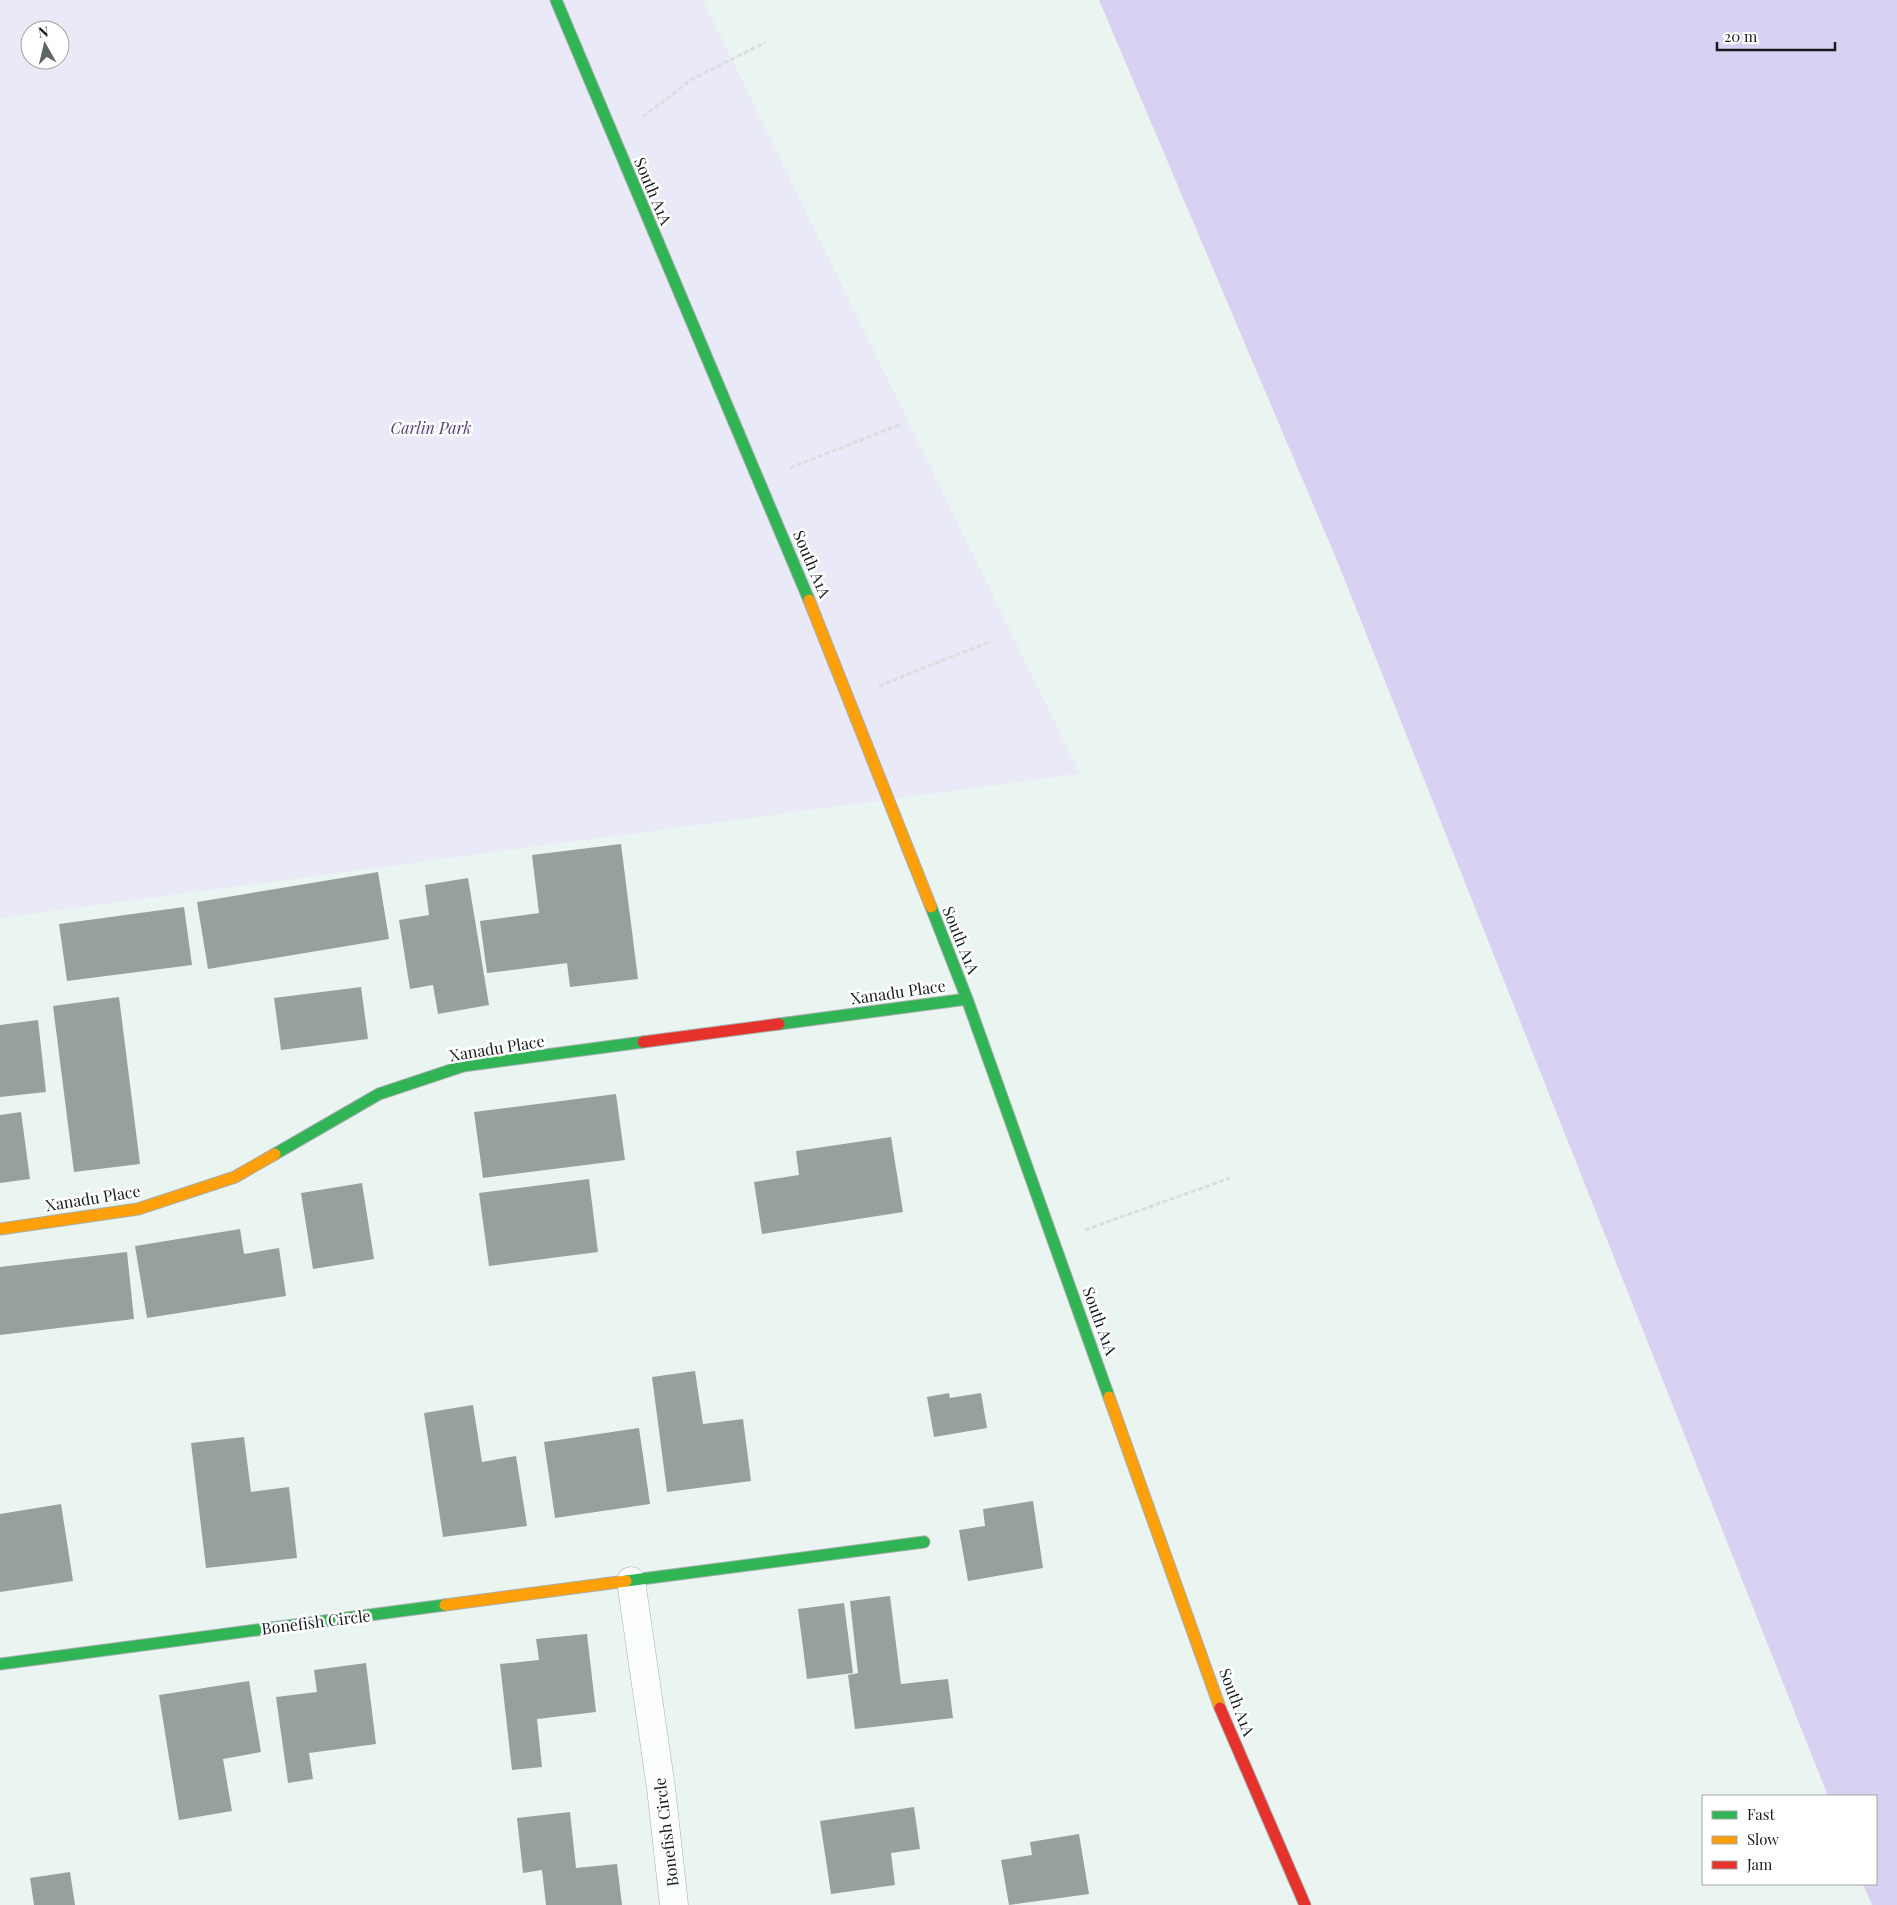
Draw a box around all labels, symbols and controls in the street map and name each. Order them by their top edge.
north arrow [20,20,70,70]
scale bar [1717,20,1834,52]
text: N [37,22,49,42]
text: 20 m [1724,26,1758,46]
street label: South A1A [630,154,677,229]
park label: Carlin Park [390,417,472,438]
street label: South A1A [789,527,836,602]
street label: South A1A [938,903,985,978]
street label: Xanadu Place [849,974,947,1009]
street label: Xanadu Place [448,1030,546,1065]
street label: Xanadu Place [44,1180,142,1215]
street label: South A1A [1078,1284,1123,1359]
street label: Bonefish Circle [260,1604,372,1639]
street label: South A1A [1215,1665,1260,1740]
street label: Bonefish Circle [648,1776,683,1888]
legend [1702,1795,1877,1885]
text: Fast [1747,1804,1776,1824]
text: Slow [1747,1829,1779,1849]
text: Jam [1746,1854,1773,1874]

